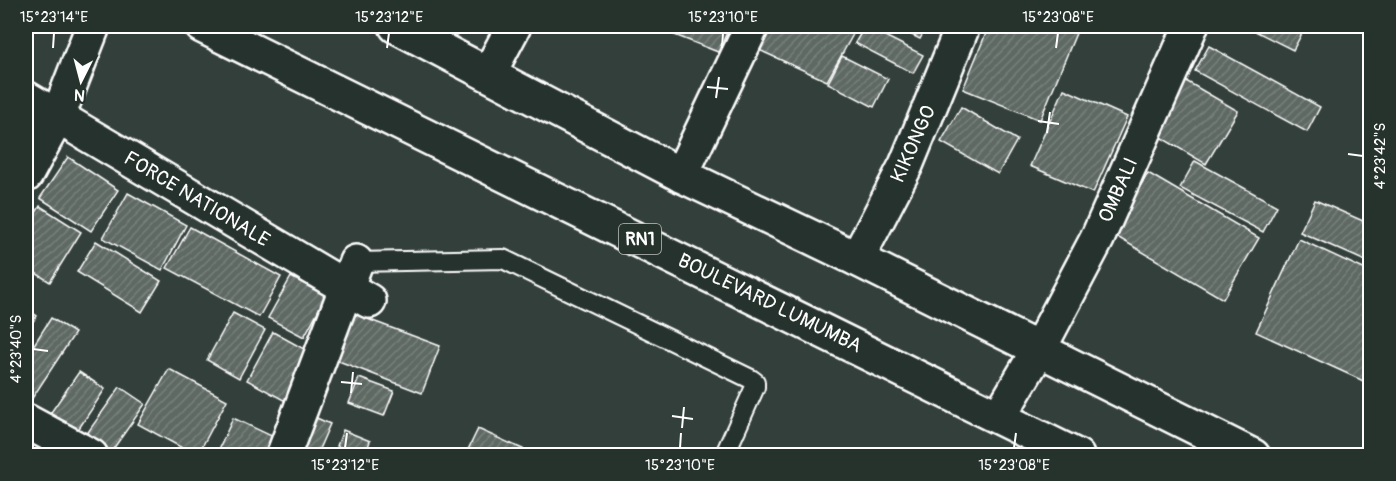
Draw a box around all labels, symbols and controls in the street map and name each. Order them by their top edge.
text: 15°23'14"E [20,8,88,27]
text: 15°23'12"E [355,8,423,27]
text: 15°23'10"E [688,8,758,27]
text: 15°23'08"E [1022,8,1094,27]
north arrow [51,51,111,111]
text: N [73,84,86,105]
street label: KIKONGO [885,101,941,187]
text: 4°23'42"S [1371,123,1390,189]
street label: FORCE NATIONALE [119,146,275,252]
street label: OMBALI [1093,154,1143,226]
road number: RN1 [619,224,661,254]
street label: BOULEVARD LUMUMBA [674,248,866,358]
text: 4°23'40"S [7,315,26,383]
text: 15°23'12"E [311,456,379,475]
text: 15°23'10"E [645,456,715,475]
text: 15°23'08"E [978,456,1050,475]

